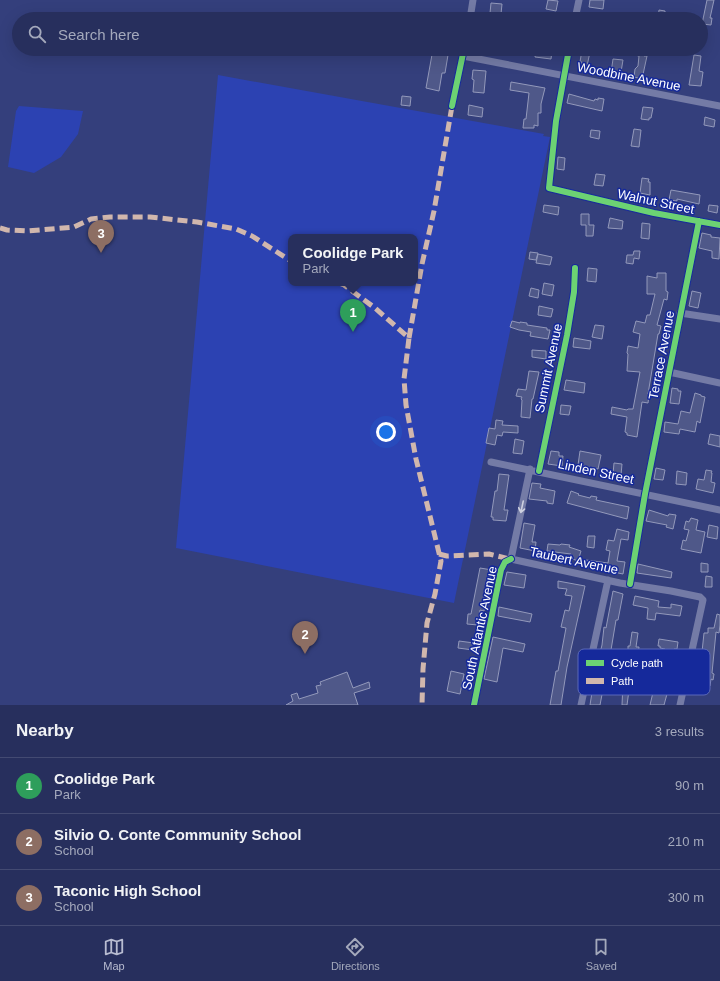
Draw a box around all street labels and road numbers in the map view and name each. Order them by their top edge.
street label: Woodbine Avenue [576,59,682,94]
street label: Walnut Street [616,186,696,217]
street label: Terrace Avenue [646,309,677,401]
street label: Summit Avenue [532,322,565,414]
street label: Linden Street [557,456,636,487]
street label: Taubert Avenue [528,544,620,577]
street label: South Atlantic Avenue [459,565,500,691]

